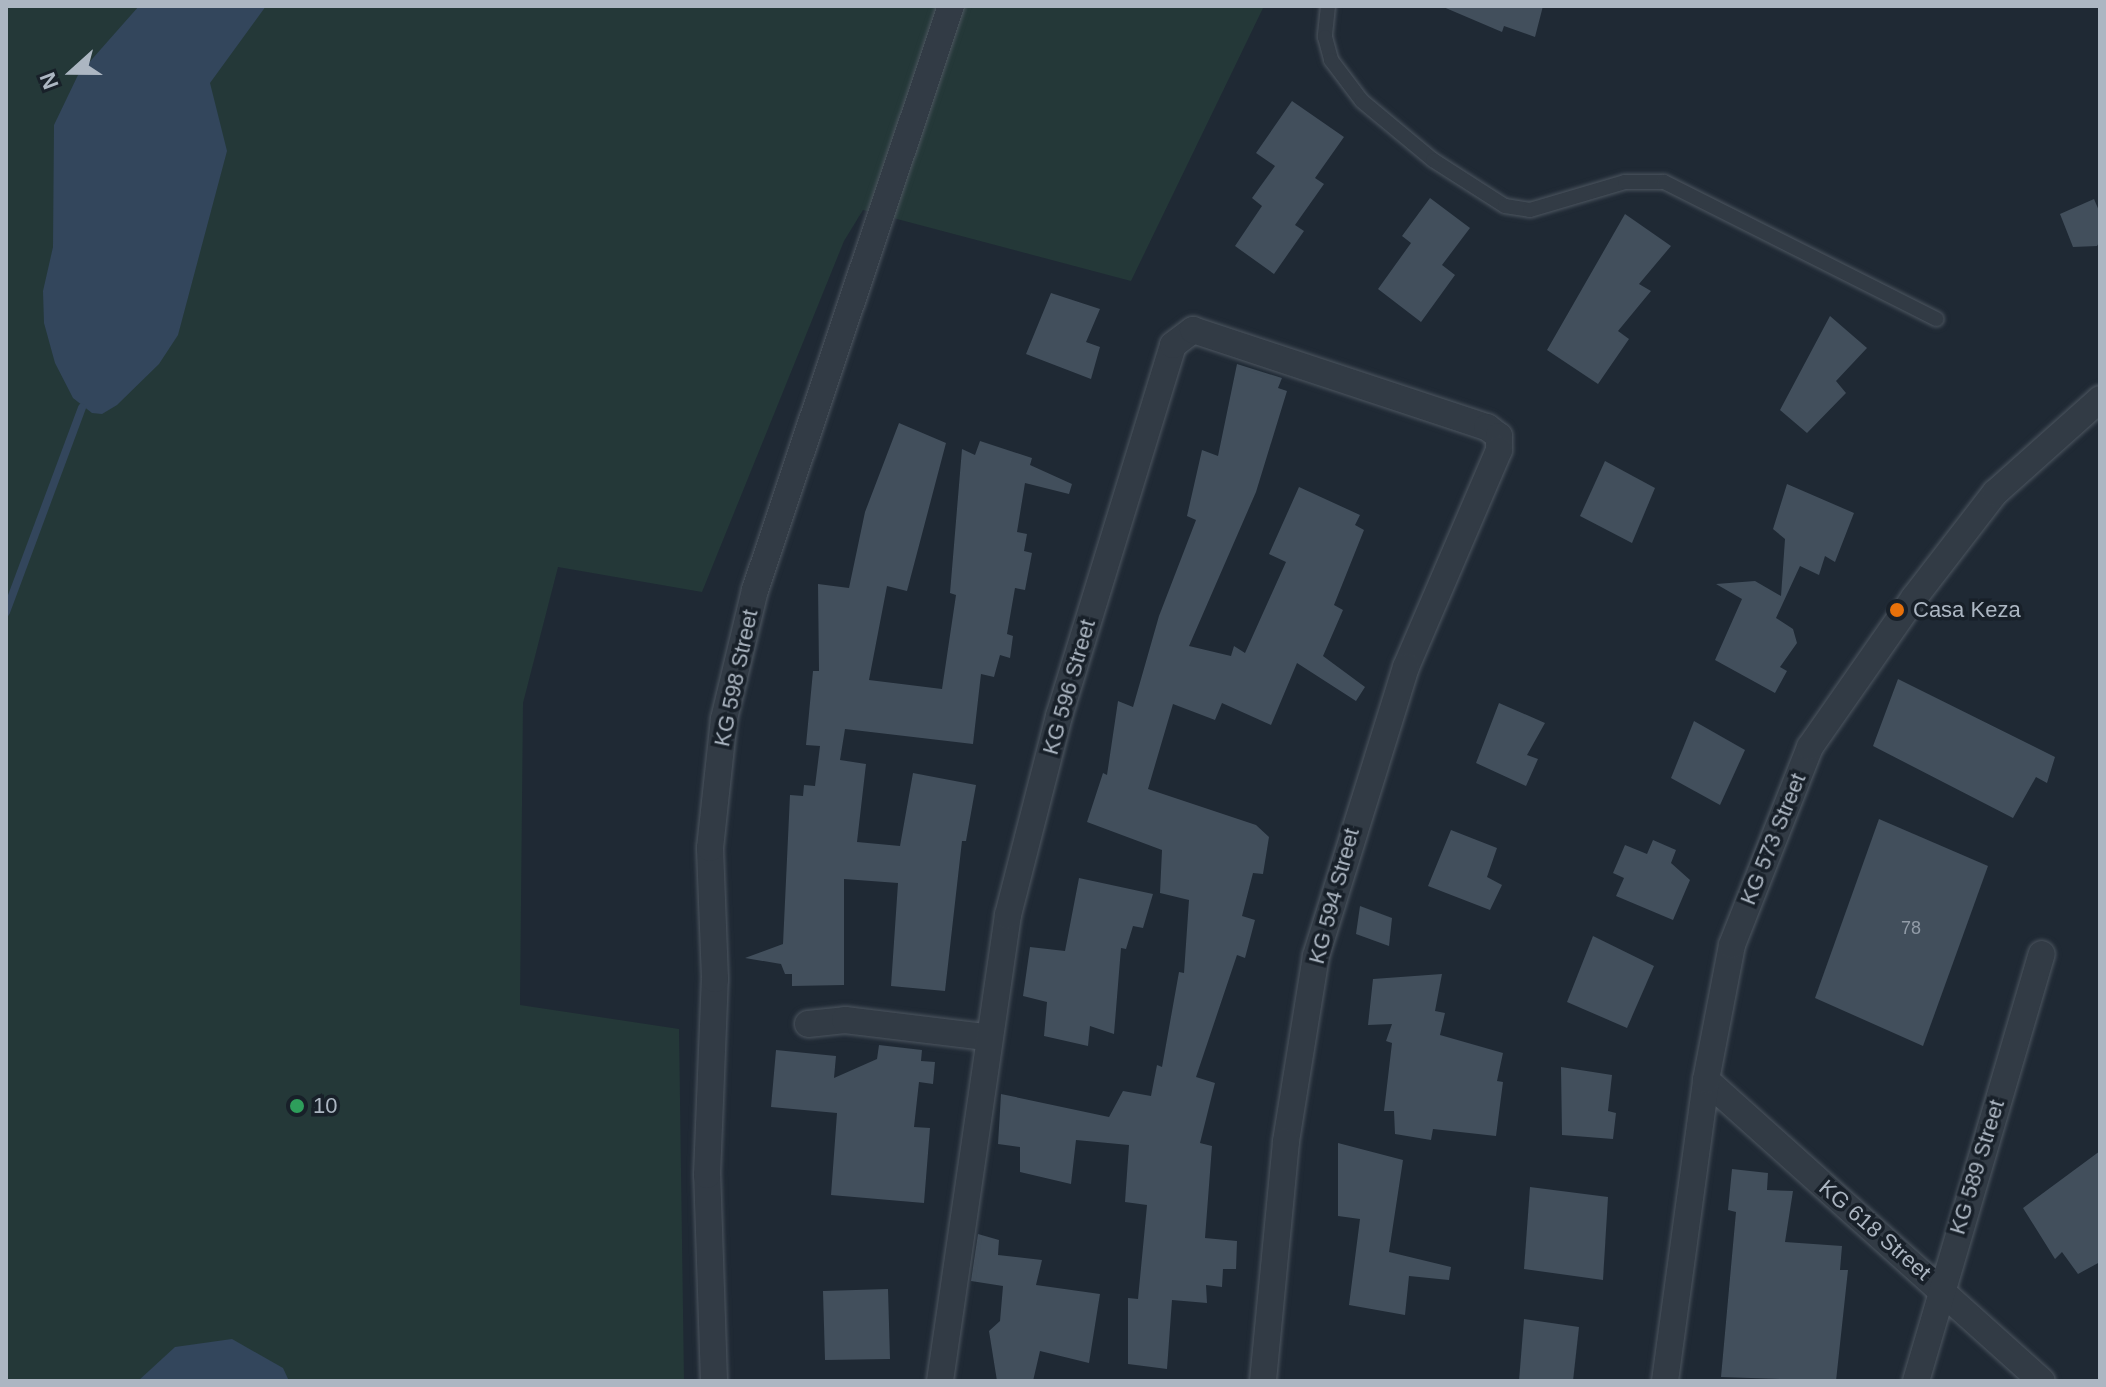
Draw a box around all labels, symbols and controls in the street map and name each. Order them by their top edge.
north arrow [32,32,112,112]
text: N [35,69,64,93]
place label: Casa Keza [1913,597,2021,623]
marker: Casa Keza [1888,601,1906,619]
street label: KG 598 Street [709,607,763,749]
street label: KG 596 Street [1037,616,1101,758]
street label: KG 573 Street [1735,769,1811,909]
street label: KG 594 Street [1303,825,1365,967]
house number: 78 [1901,917,1921,939]
place label: 10 [313,1093,337,1119]
street label: KG 589 Street [1944,1096,2010,1238]
marker: 10 [288,1097,306,1115]
street label: KG 618 Street [1814,1174,1936,1286]

